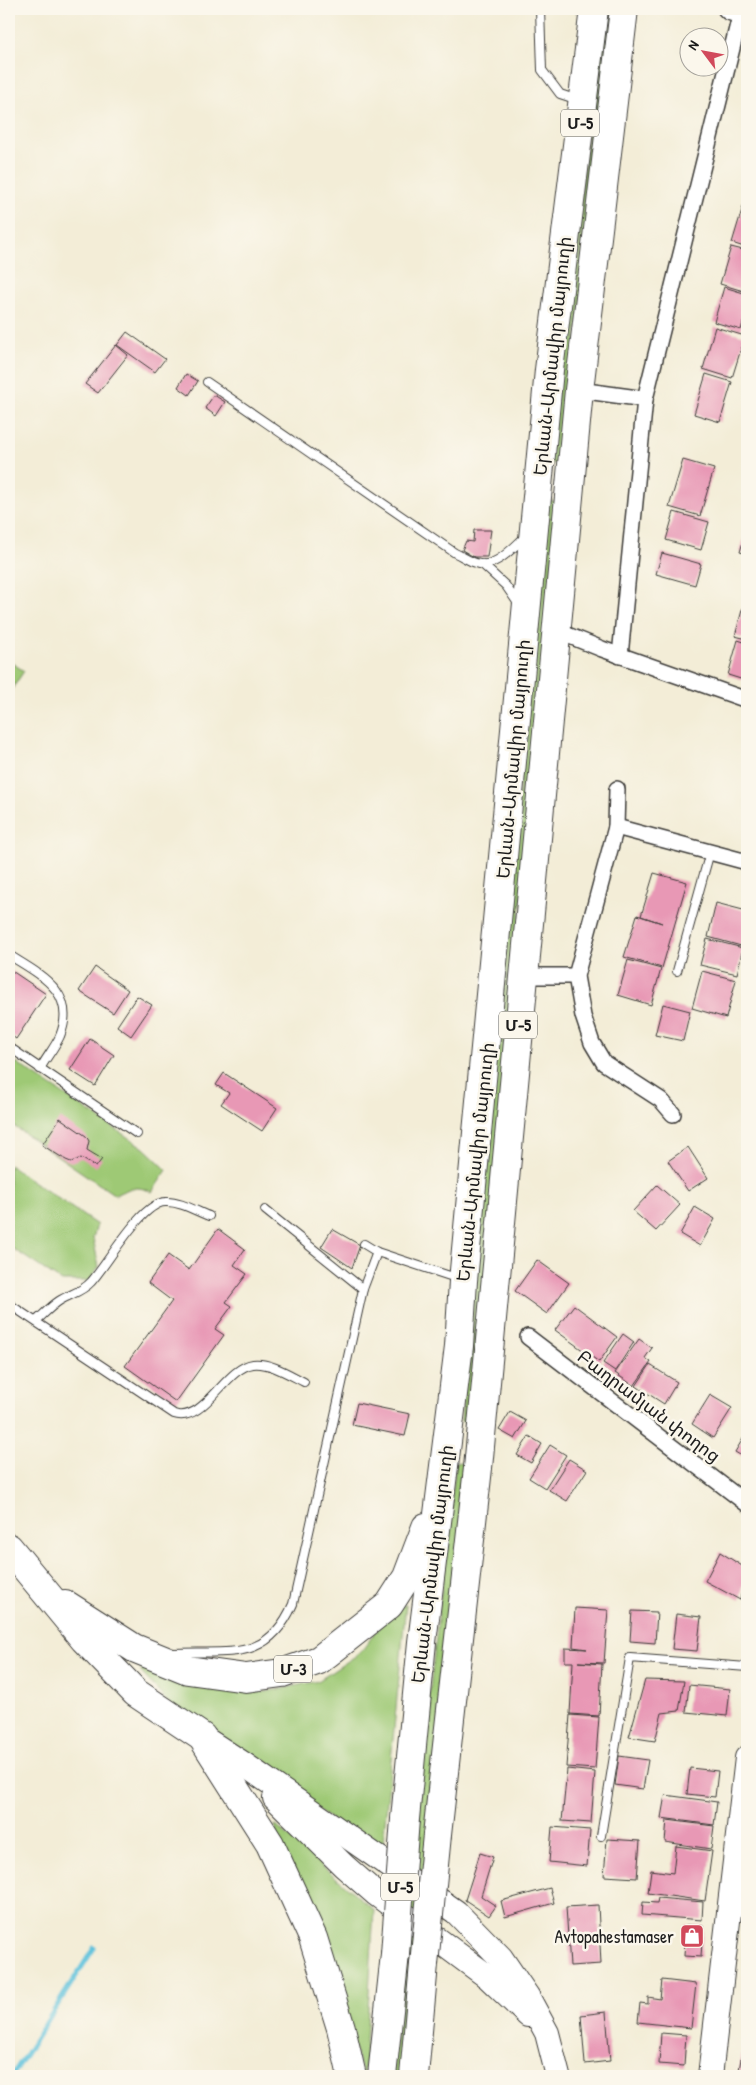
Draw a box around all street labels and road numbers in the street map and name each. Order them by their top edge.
road number: Մ-5 [561,110,599,136]
street label: Երևան-Արմավիր մայրուղի [527,235,577,477]
street label: Երևան-Արմավիր մայրուղի [490,638,536,880]
road number: Մ-5 [499,1012,537,1038]
street label: Երևան-Արմավիր մայրուղի [450,1041,500,1283]
street label: Բաղրամյան փողոց [572,1344,726,1468]
street label: Երևան-Արմավիր մայրուղի [405,1443,459,1685]
road number: Մ-3 [274,1656,312,1682]
road number: Մ-5 [381,1874,419,1900]

